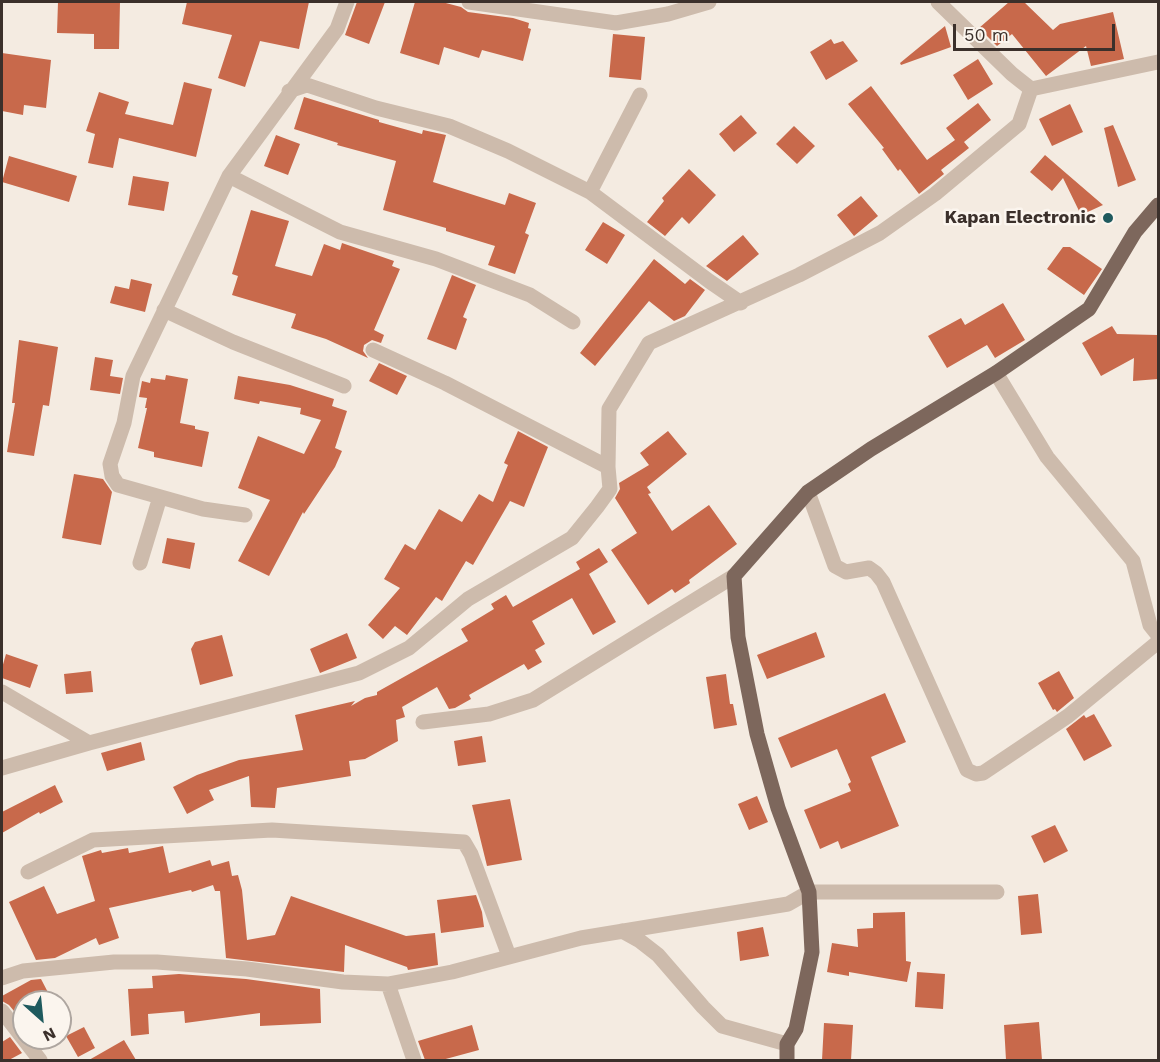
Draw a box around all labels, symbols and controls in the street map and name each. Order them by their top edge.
scale bar [956,12,1118,50]
text: 50 m [964,24,1009,45]
place label: Kapan Electronic [945,207,1096,229]
marker: Kapan Electronic [1101,211,1115,225]
north arrow [12,990,72,1050]
text: N [40,1024,59,1046]

